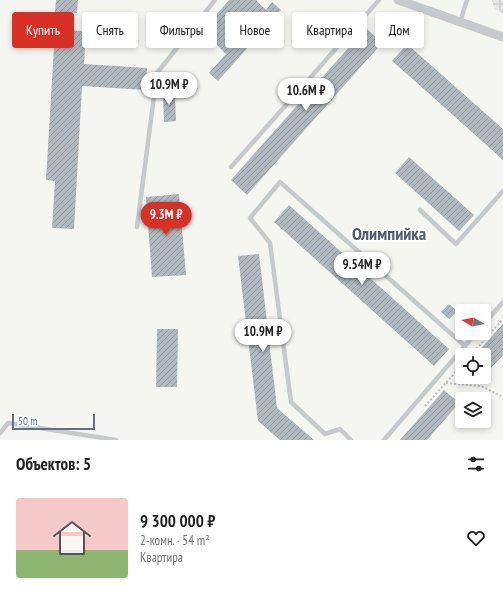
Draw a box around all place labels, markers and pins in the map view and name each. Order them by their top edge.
pin: 10.9M ₽ [132,72,206,106]
pin: 10.6M ₽ [269,78,343,112]
pin: 9.3M ₽ [133,202,199,236]
pin: 9.54M ₽ [325,252,399,286]
pin: 10.9M ₽ [226,319,300,353]

